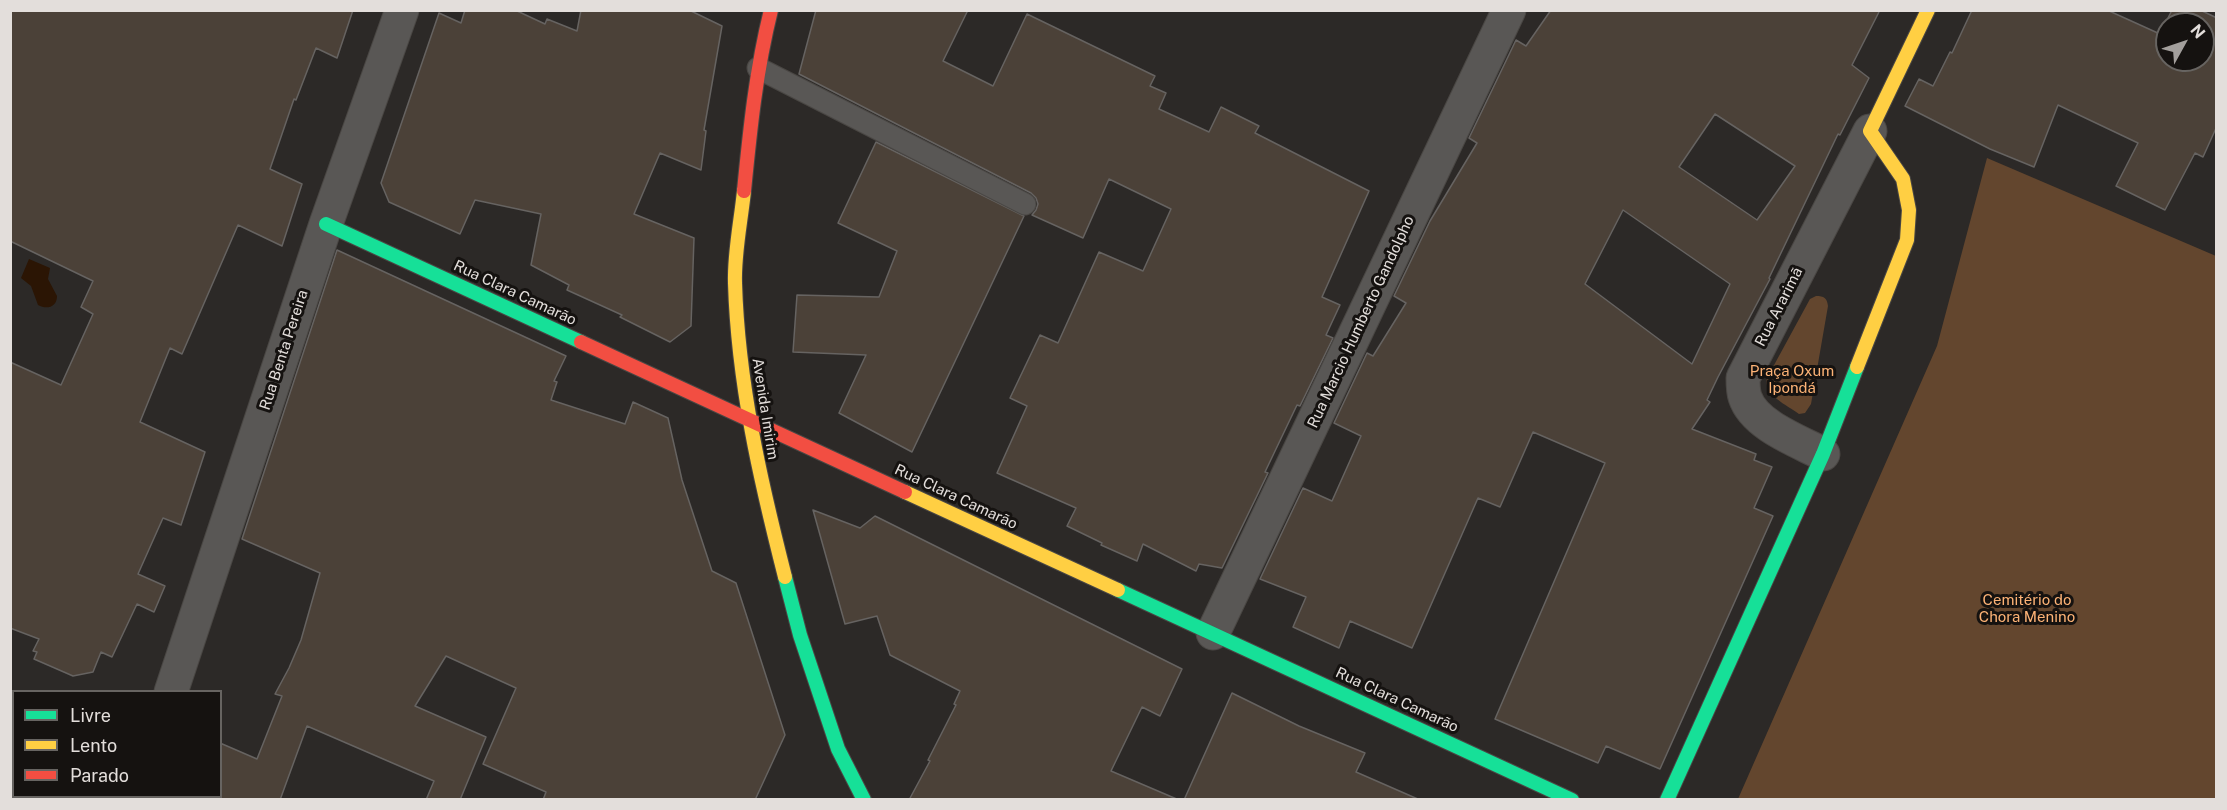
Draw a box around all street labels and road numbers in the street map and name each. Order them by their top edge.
street label: Rua Marcio Humberto Gandolpho [1304,213,1418,431]
street label: Rua Clara Camarão [451,257,579,329]
street label: Rua Ararimã [1751,265,1807,349]
street label: Rua Benta Pereira [256,288,312,412]
street label: Avenida Imirim [748,357,782,461]
street label: Rua Clara Camarão [892,461,1020,533]
street label: Rua Clara Camarão [1333,664,1461,736]

